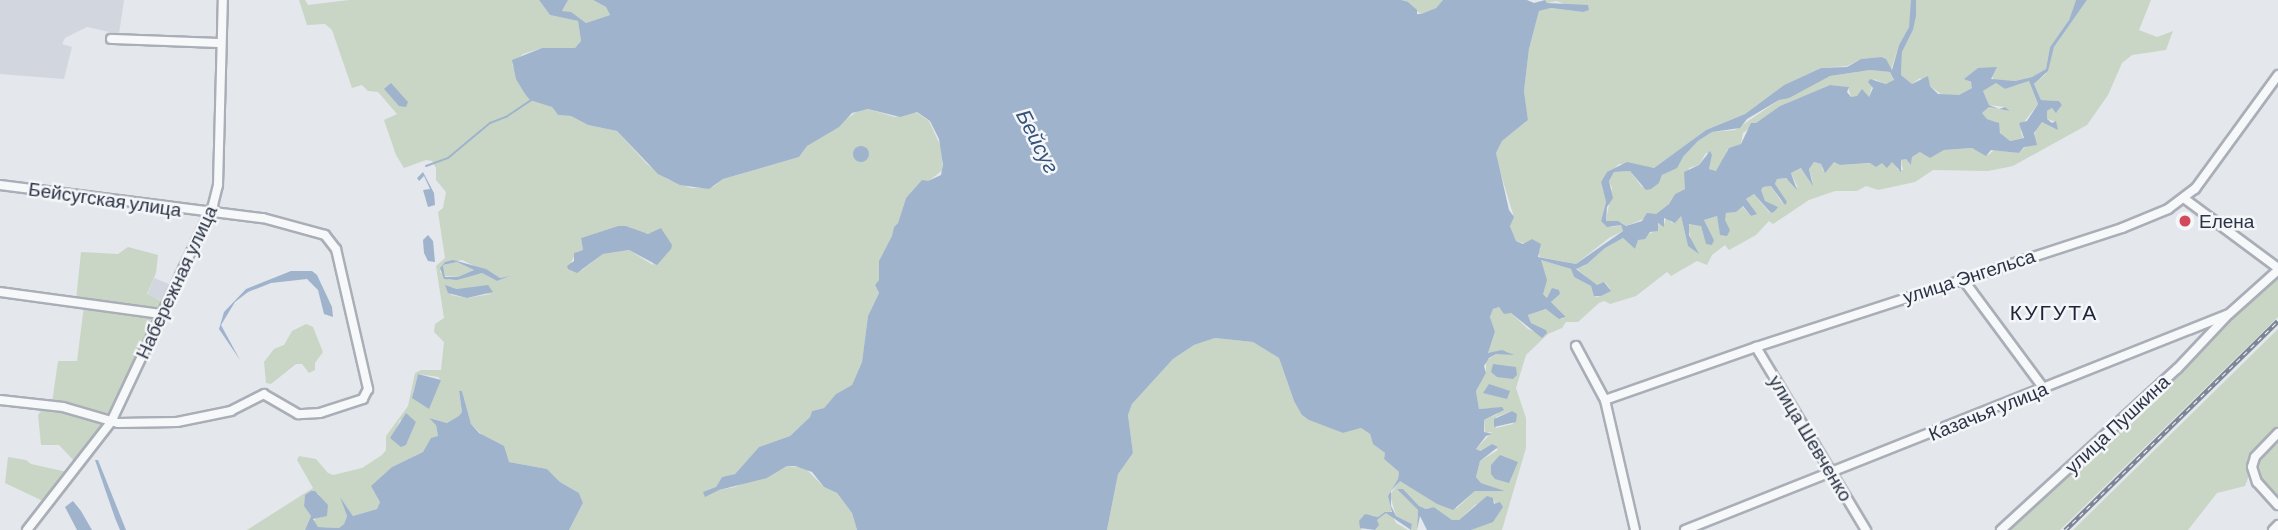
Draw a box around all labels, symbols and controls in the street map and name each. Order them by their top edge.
water label: Бейсуг [1011,105,1065,177]
street label: Бейсугская улица [27,177,183,221]
street label: Набережная улица [130,202,222,362]
place label: Елена [2199,210,2254,232]
marker: Елена [2177,213,2193,229]
street label: улица Энгельса [1900,244,2038,308]
district label: КУГУТА [2010,299,2098,325]
street label: улица Пушкина [2060,370,2174,478]
street label: улица Шевченко [1764,371,1858,505]
street label: Казачья улица [1925,377,2051,445]

